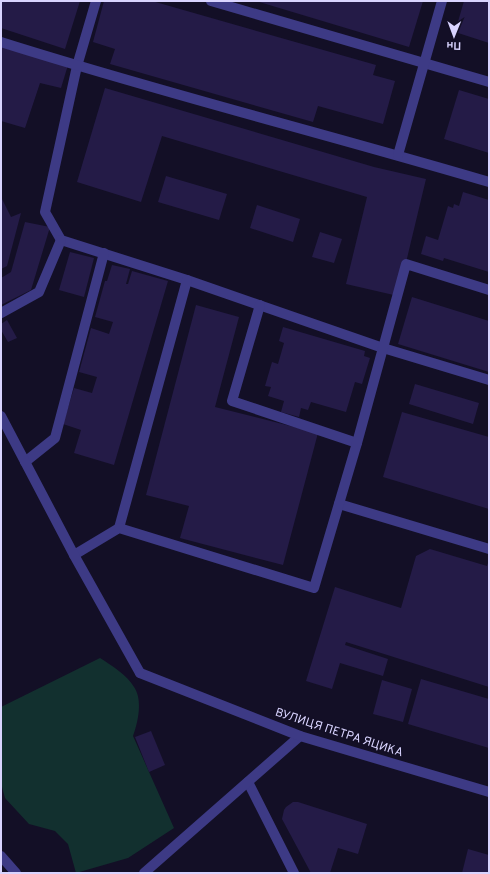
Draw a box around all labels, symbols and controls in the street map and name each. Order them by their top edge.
north arrow [434,16,474,56]
text: Пн [446,38,461,52]
street label: ВУЛИЦЯ ПЕТРА ЯЦИКА [273,705,405,761]

